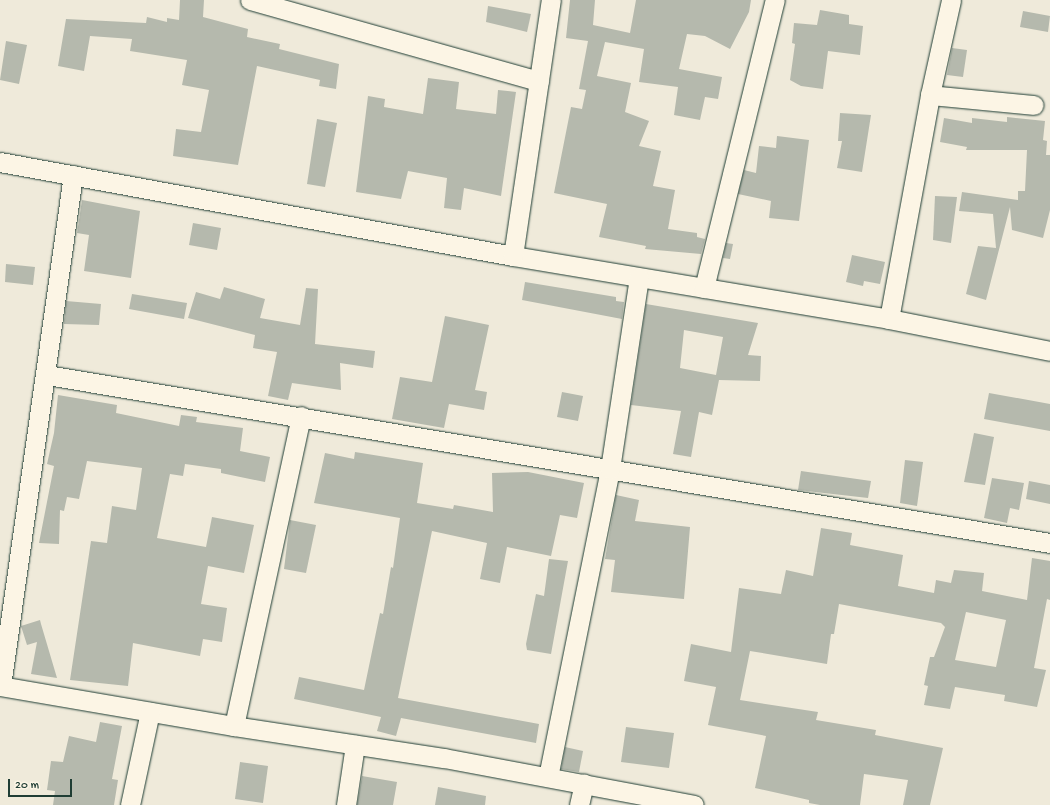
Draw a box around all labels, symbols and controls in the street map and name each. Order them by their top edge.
scale bar [10,771,74,797]
text: 20 m [15,779,39,793]

